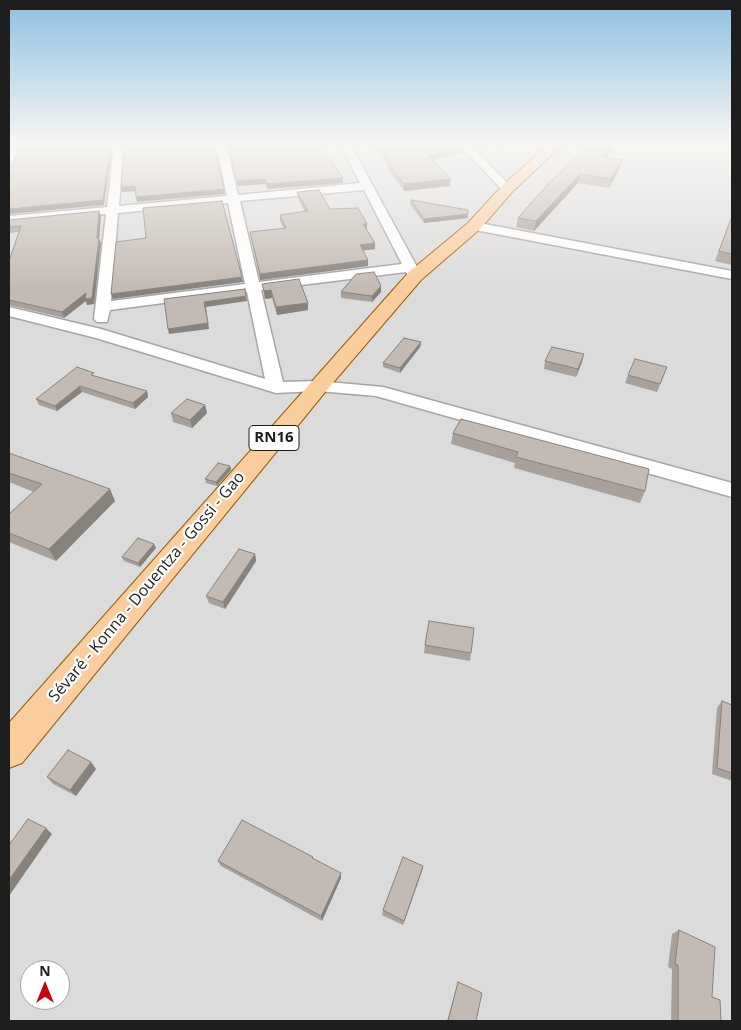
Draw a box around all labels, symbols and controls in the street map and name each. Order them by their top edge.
road number: RN16 [249,426,299,450]
street label: Sévaré - Konna - Douentza - Gossi - Gao [45,468,249,706]
north arrow [20,960,70,1010]
text: N [39,961,51,980]

